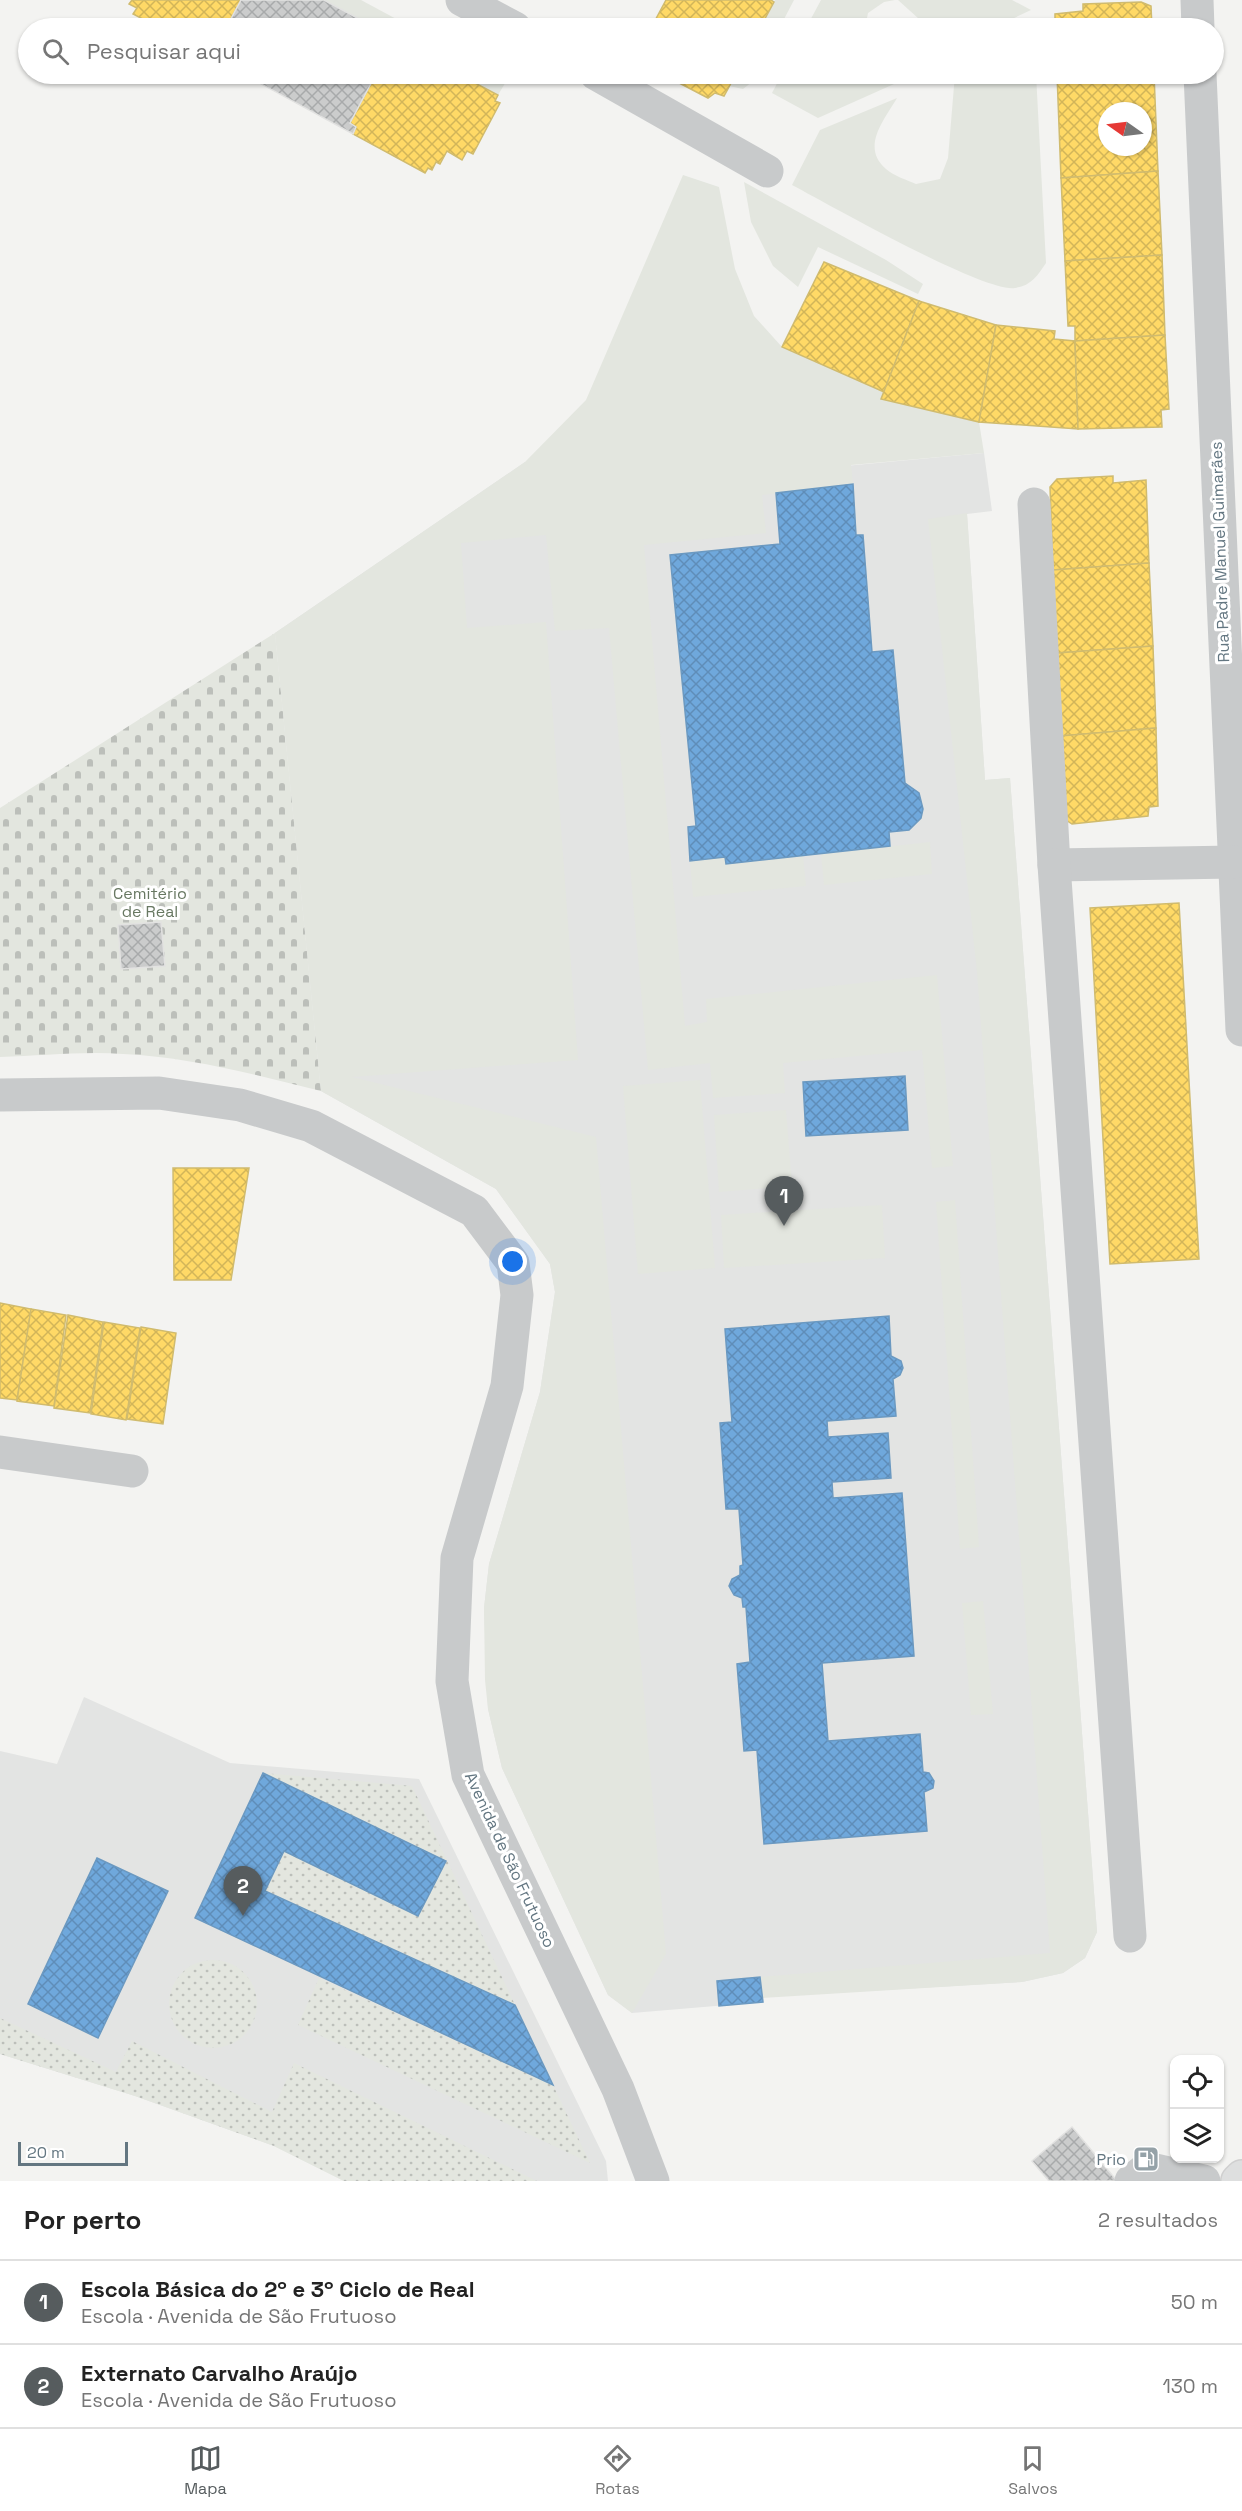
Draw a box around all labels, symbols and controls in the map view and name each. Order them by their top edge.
search box [18,18,1224,84]
icon: search [39,35,72,68]
text: Pesquisar aqui [87,37,241,65]
north arrow [1098,102,1152,156]
street label: Rua Padre Manuel Guimarães [1206,441,1234,663]
park label: Cemitério de Real [113,883,187,922]
pin: 1 [764,1176,804,1226]
your location [498,1247,527,1276]
street label: Avenida de São Frutuoso [460,1769,560,1951]
pin: 2 [224,1866,262,1916]
map controls [1170,2055,1224,2163]
button: locate [1170,2055,1224,2109]
button: layers [1170,2109,1224,2163]
scale bar [18,2139,128,2166]
text: 20 m [27,2142,65,2163]
fuel station icon: Prio [1131,2144,1161,2174]
place label: Prio [1097,2149,1126,2170]
text: Por perto [24,2203,141,2237]
text: 2 resultados [1098,2207,1218,2233]
text: Escola Básica do 2º e 3º Ciclo de Real [81,2275,475,2303]
text: 1 [39,2289,48,2315]
text: 50 m [1171,2289,1218,2315]
text: Escola · Avenida de São Frutuoso [81,2303,397,2329]
text: Externato Carvalho Araújo [81,2359,357,2387]
text: 2 [38,2373,49,2399]
text: 130 m [1162,2373,1218,2399]
text: Escola · Avenida de São Frutuoso [81,2387,397,2413]
tab: Mapa [184,2442,227,2499]
tab: Rotas [595,2442,640,2499]
tab: Salvos [1008,2442,1058,2499]

